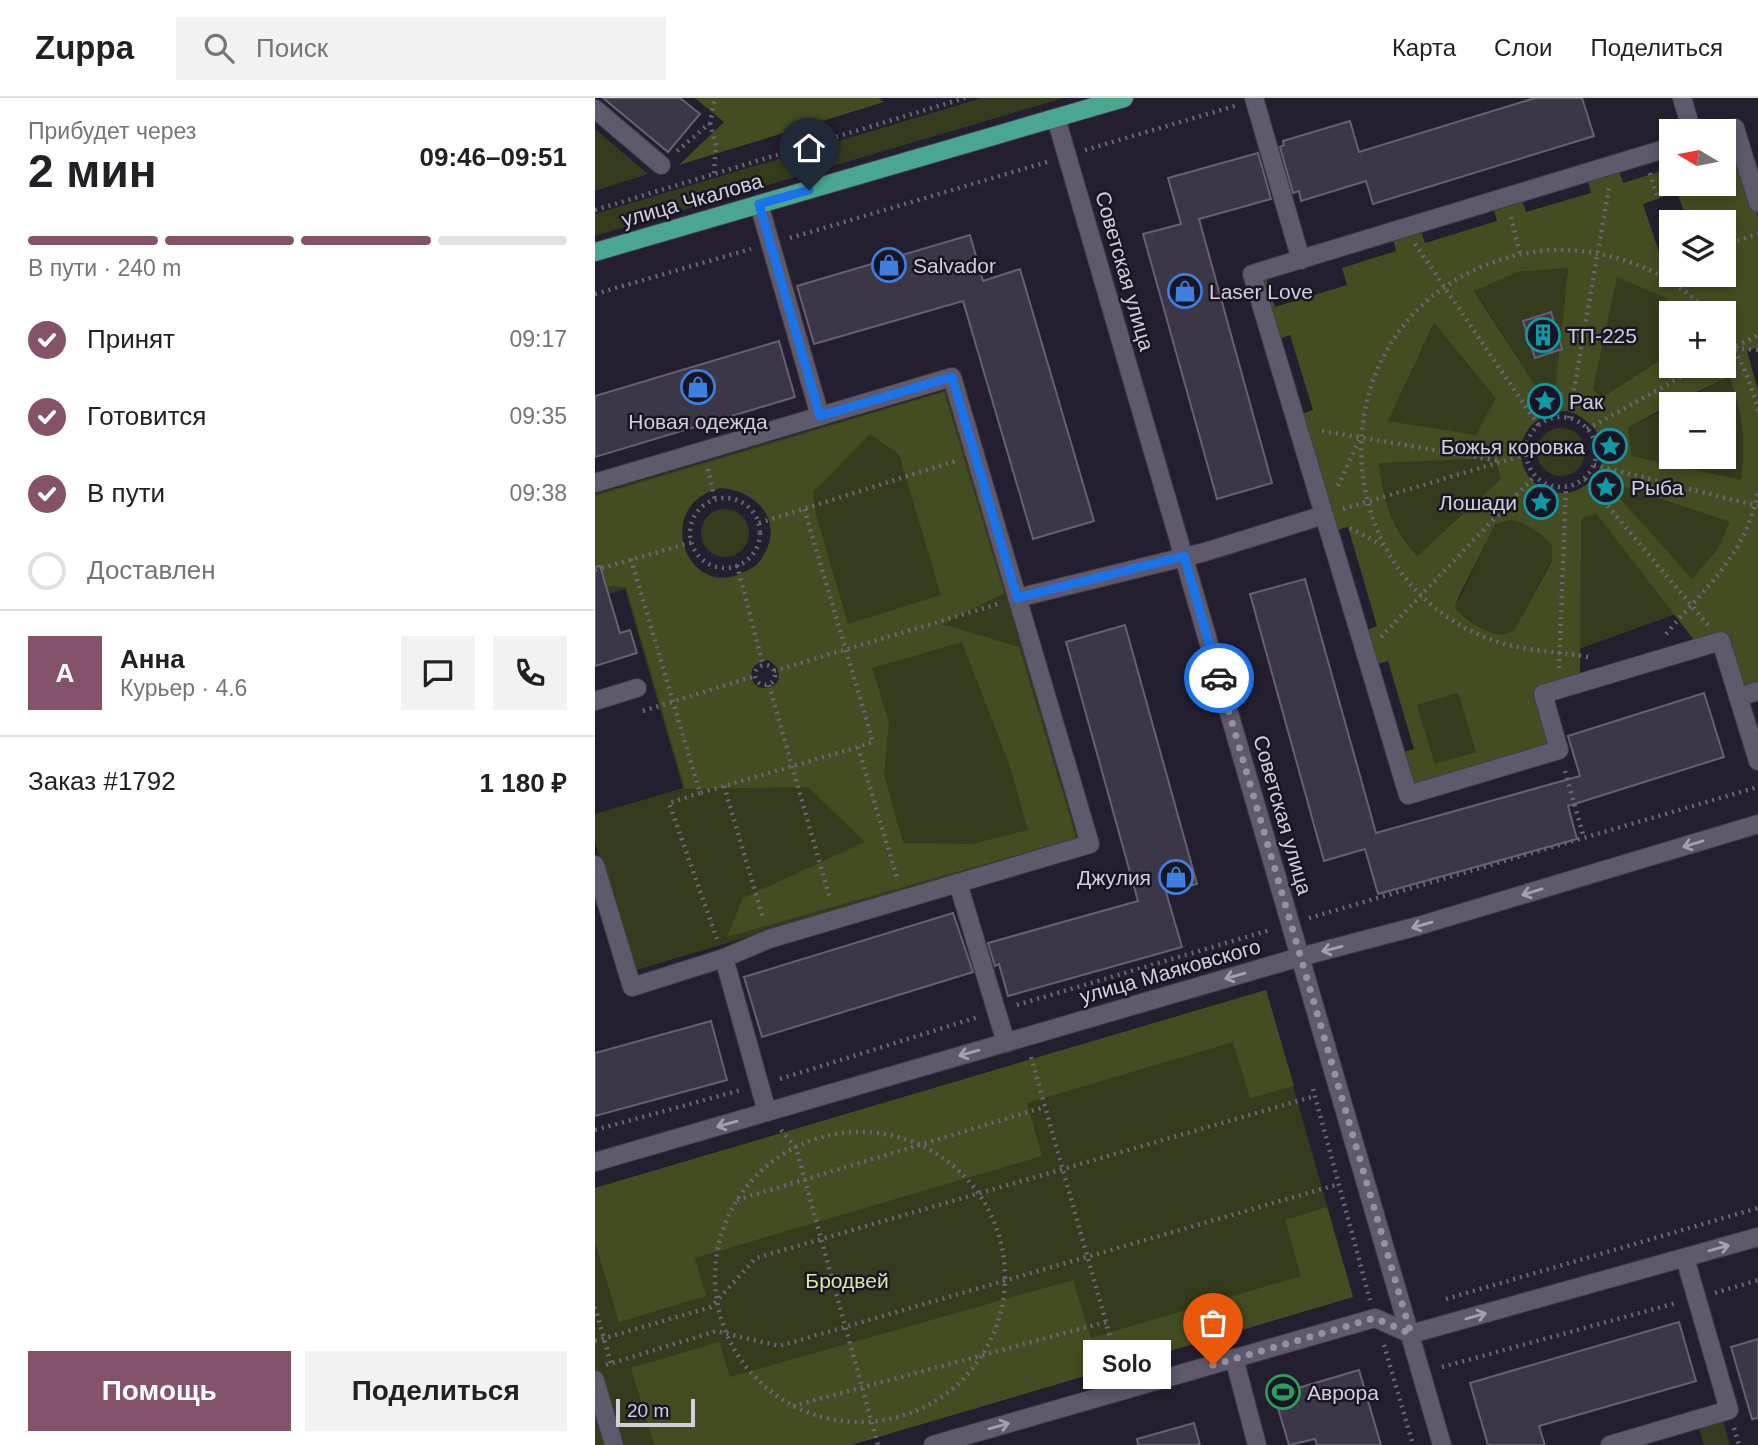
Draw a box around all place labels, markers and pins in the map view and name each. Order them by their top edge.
pin [779,118,839,190]
shop icon: Salvador [870,246,908,284]
place label: Salvador [913,254,996,277]
shop icon: Laser Love [1166,272,1204,310]
place label: Laser Love [1209,280,1313,303]
building icon: ТП-225 [1524,316,1562,354]
place label: ТП-225 [1567,324,1637,347]
shop icon: Новая одежда [679,368,717,406]
place icon: Рак [1526,382,1564,420]
place label: Рак [1569,390,1604,413]
place label: Новая одежда [628,410,768,433]
place icon: Божья коровка [1591,427,1629,465]
place label: Божья коровка [1441,435,1585,458]
place icon: Рыба [1587,468,1625,506]
place label: Рыба [1631,476,1684,499]
place icon: Лошади [1522,483,1560,521]
place label: Лошади [1439,491,1517,514]
shop icon: Джулия [1157,858,1195,896]
place label: Джулия [1077,866,1151,889]
pin [1183,1293,1243,1365]
callout: Solo [1084,1340,1171,1390]
sports icon: Аврора [1264,1373,1302,1411]
place label: Аврора [1307,1381,1379,1404]

